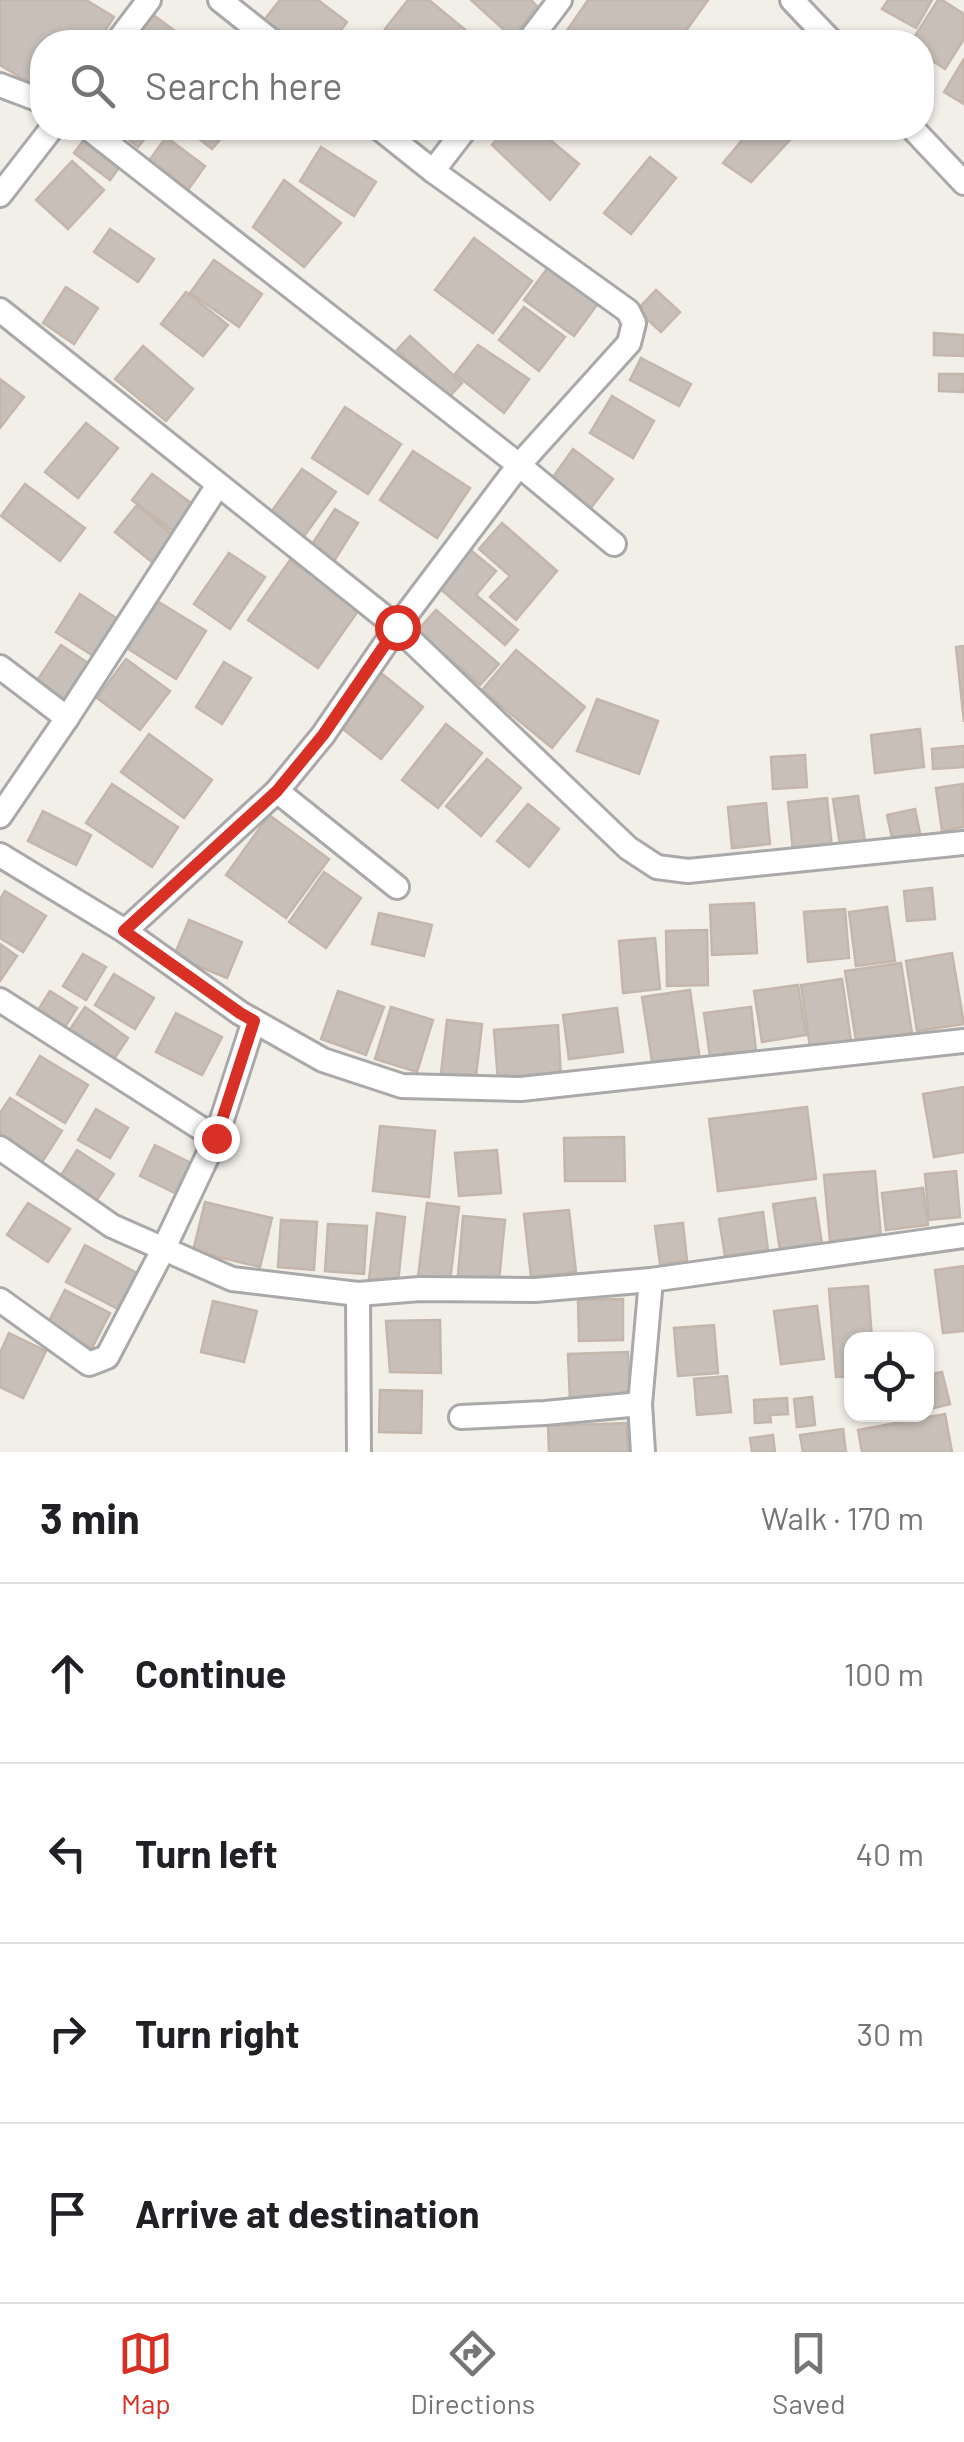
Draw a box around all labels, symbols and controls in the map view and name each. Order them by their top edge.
search box [30,30,934,140]
icon: search [65,58,120,113]
text: Search here [145,62,343,108]
route start [375,605,421,651]
route end [194,1116,240,1162]
map controls [844,1332,934,1422]
button: locate [844,1332,934,1422]
text: 3 min [40,1492,140,1542]
text: Walk · 170 m [761,1498,924,1536]
icon: ahead [40,1646,95,1701]
text: Continue [135,1650,286,1696]
text: 100 m [844,1654,924,1692]
icon: left [40,1826,95,1881]
text: Turn left [135,1830,278,1876]
text: 40 m [855,1834,924,1872]
icon: right [40,2006,95,2061]
text: Turn right [135,2010,300,2056]
text: 30 m [857,2014,924,2052]
icon: arrive [40,2186,95,2241]
text: Arrive at destination [135,2190,480,2236]
tab: Map [118,2326,173,2420]
tab: Directions [410,2326,535,2420]
tab: Saved [772,2326,846,2420]

